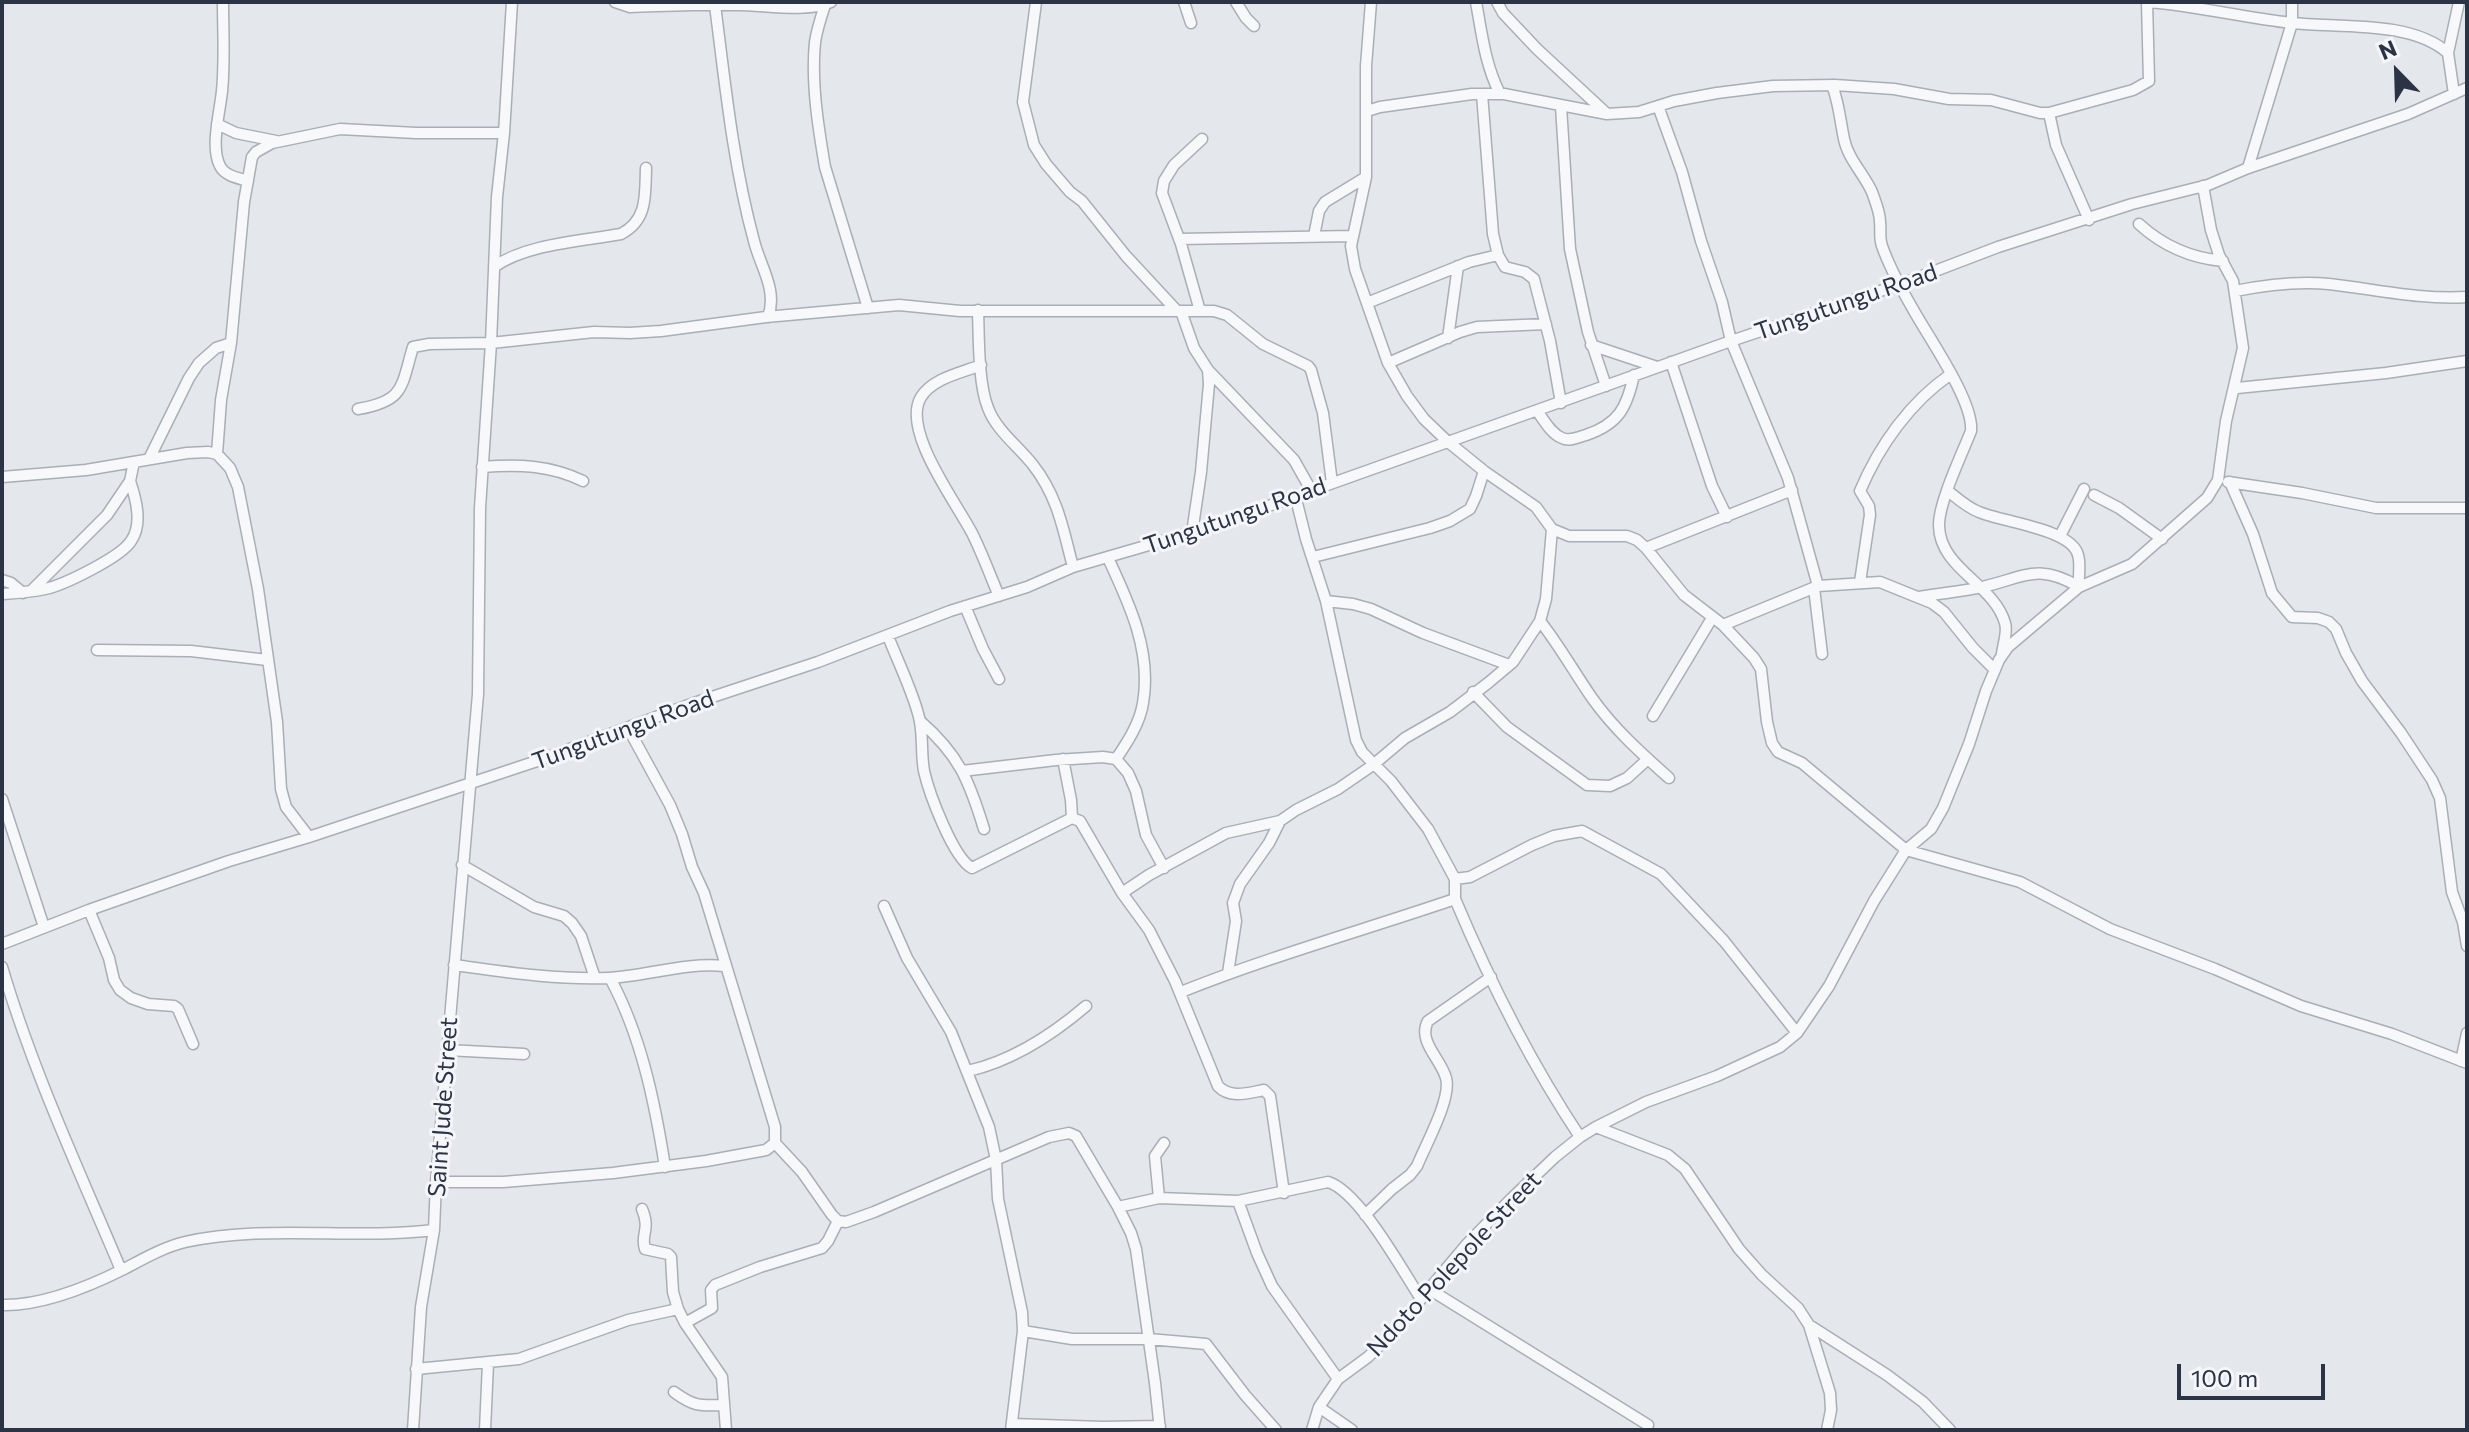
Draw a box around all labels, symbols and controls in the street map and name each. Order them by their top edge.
north arrow [2357,32,2437,112]
text: N [2375,34,2400,65]
street label: Tungutungu Road [1751,257,1941,347]
street label: Tungutungu Road [1140,471,1330,561]
street label: Tungutungu Road [528,684,718,776]
street label: Saint Jude Street [422,1016,464,1198]
street label: Ndoto Polepole Street [1361,1166,1547,1362]
scale bar [2181,1348,2329,1398]
text: 100 m [2191,1363,2258,1392]

